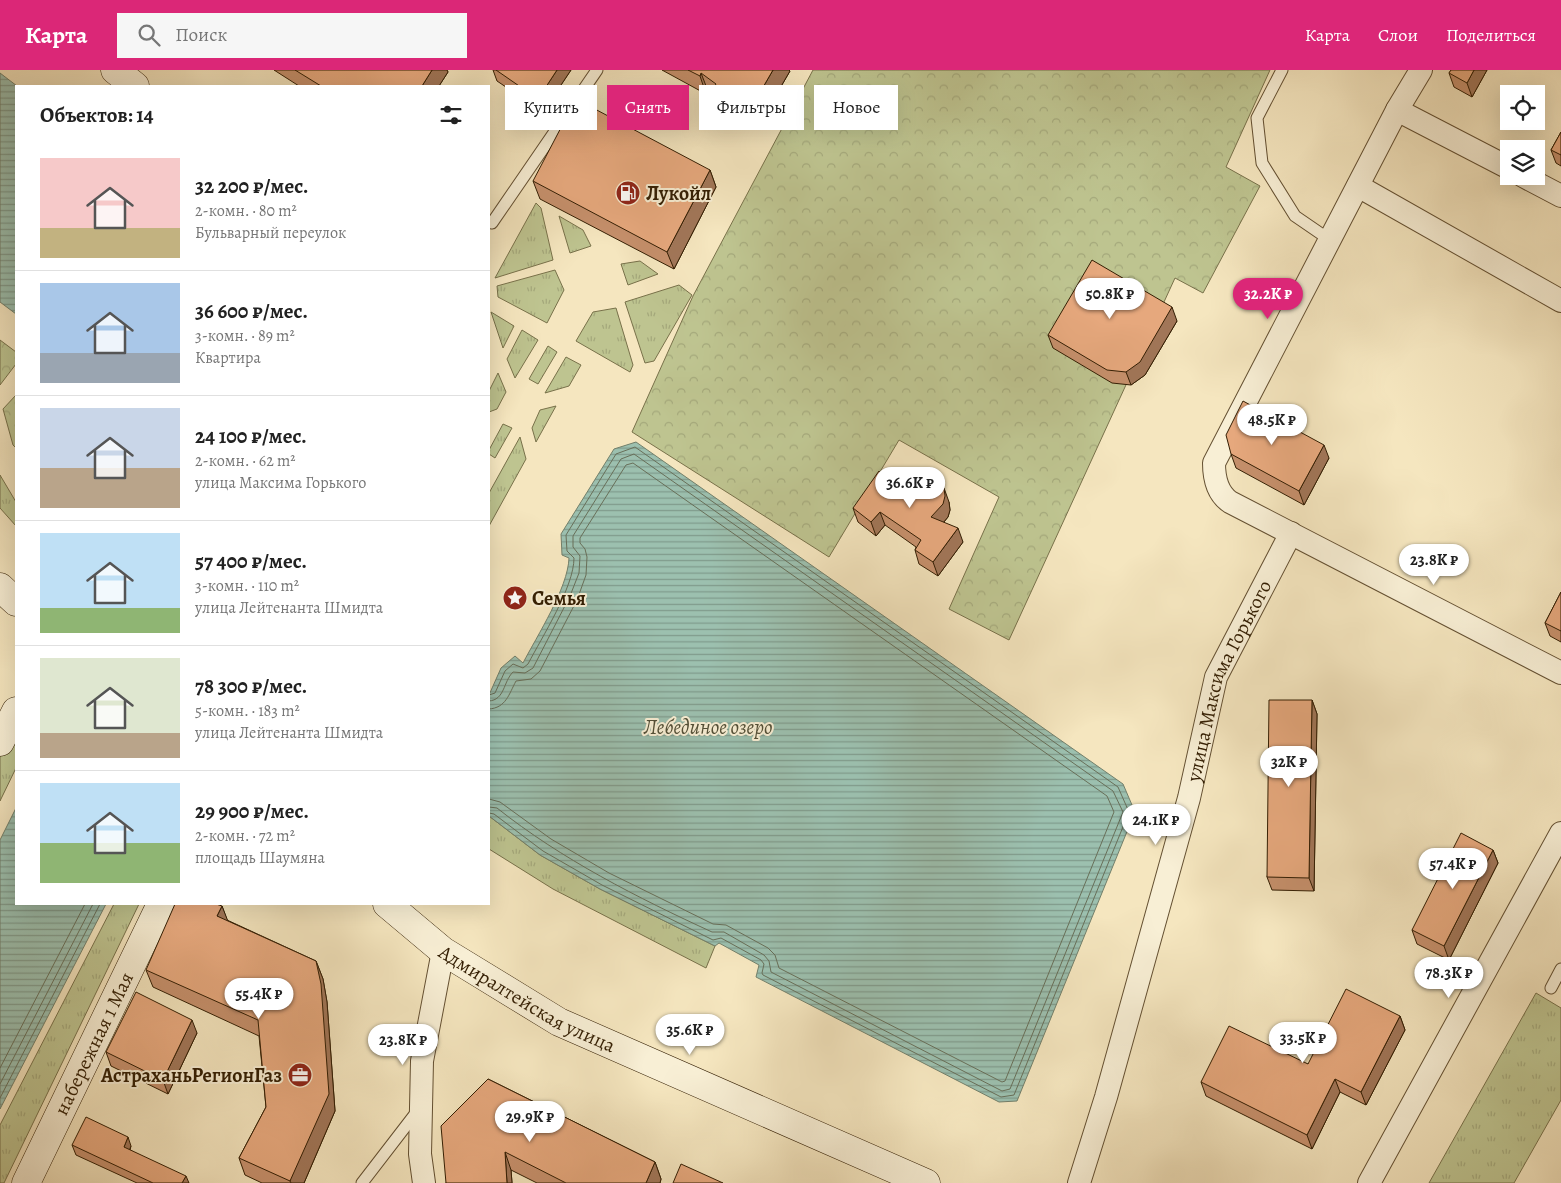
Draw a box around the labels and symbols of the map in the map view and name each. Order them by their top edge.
fuel station icon: Лукойл [615,180,641,206]
place label: Лукойл [646,180,711,207]
pin: 50.8K ₽ [1064,278,1156,320]
pin: 32.2K ₽ [1222,278,1314,320]
pin: 48.5K ₽ [1226,404,1318,446]
pin: 36.6K ₽ [864,466,956,509]
pin: 23.8K ₽ [1388,544,1480,586]
street label: улица Максима Горького [1179,575,1278,785]
place icon: Семья [502,585,528,611]
place label: Семья [532,585,586,612]
water label: Лебединое озеро [642,713,773,741]
pin: 32K ₽ [1254,746,1324,788]
pin: 24.1K ₽ [1110,804,1202,846]
pin: 57.4K ₽ [1407,848,1499,890]
street label: Адмиралтейская улица [433,938,620,1059]
pin: 78.3K ₽ [1403,956,1495,999]
street label: набережная 1 Мая [47,967,140,1119]
pin: 55.4K ₽ [213,978,305,1020]
pin: 35.6K ₽ [644,1014,736,1056]
pin: 33.5K ₽ [1257,1022,1349,1064]
pin: 23.8K ₽ [357,1024,449,1066]
place label: АстраханьРегионГаз [100,1062,282,1089]
office icon: АстраханьРегионГаз [287,1062,313,1088]
pin: 29.9K ₽ [484,1100,576,1143]

